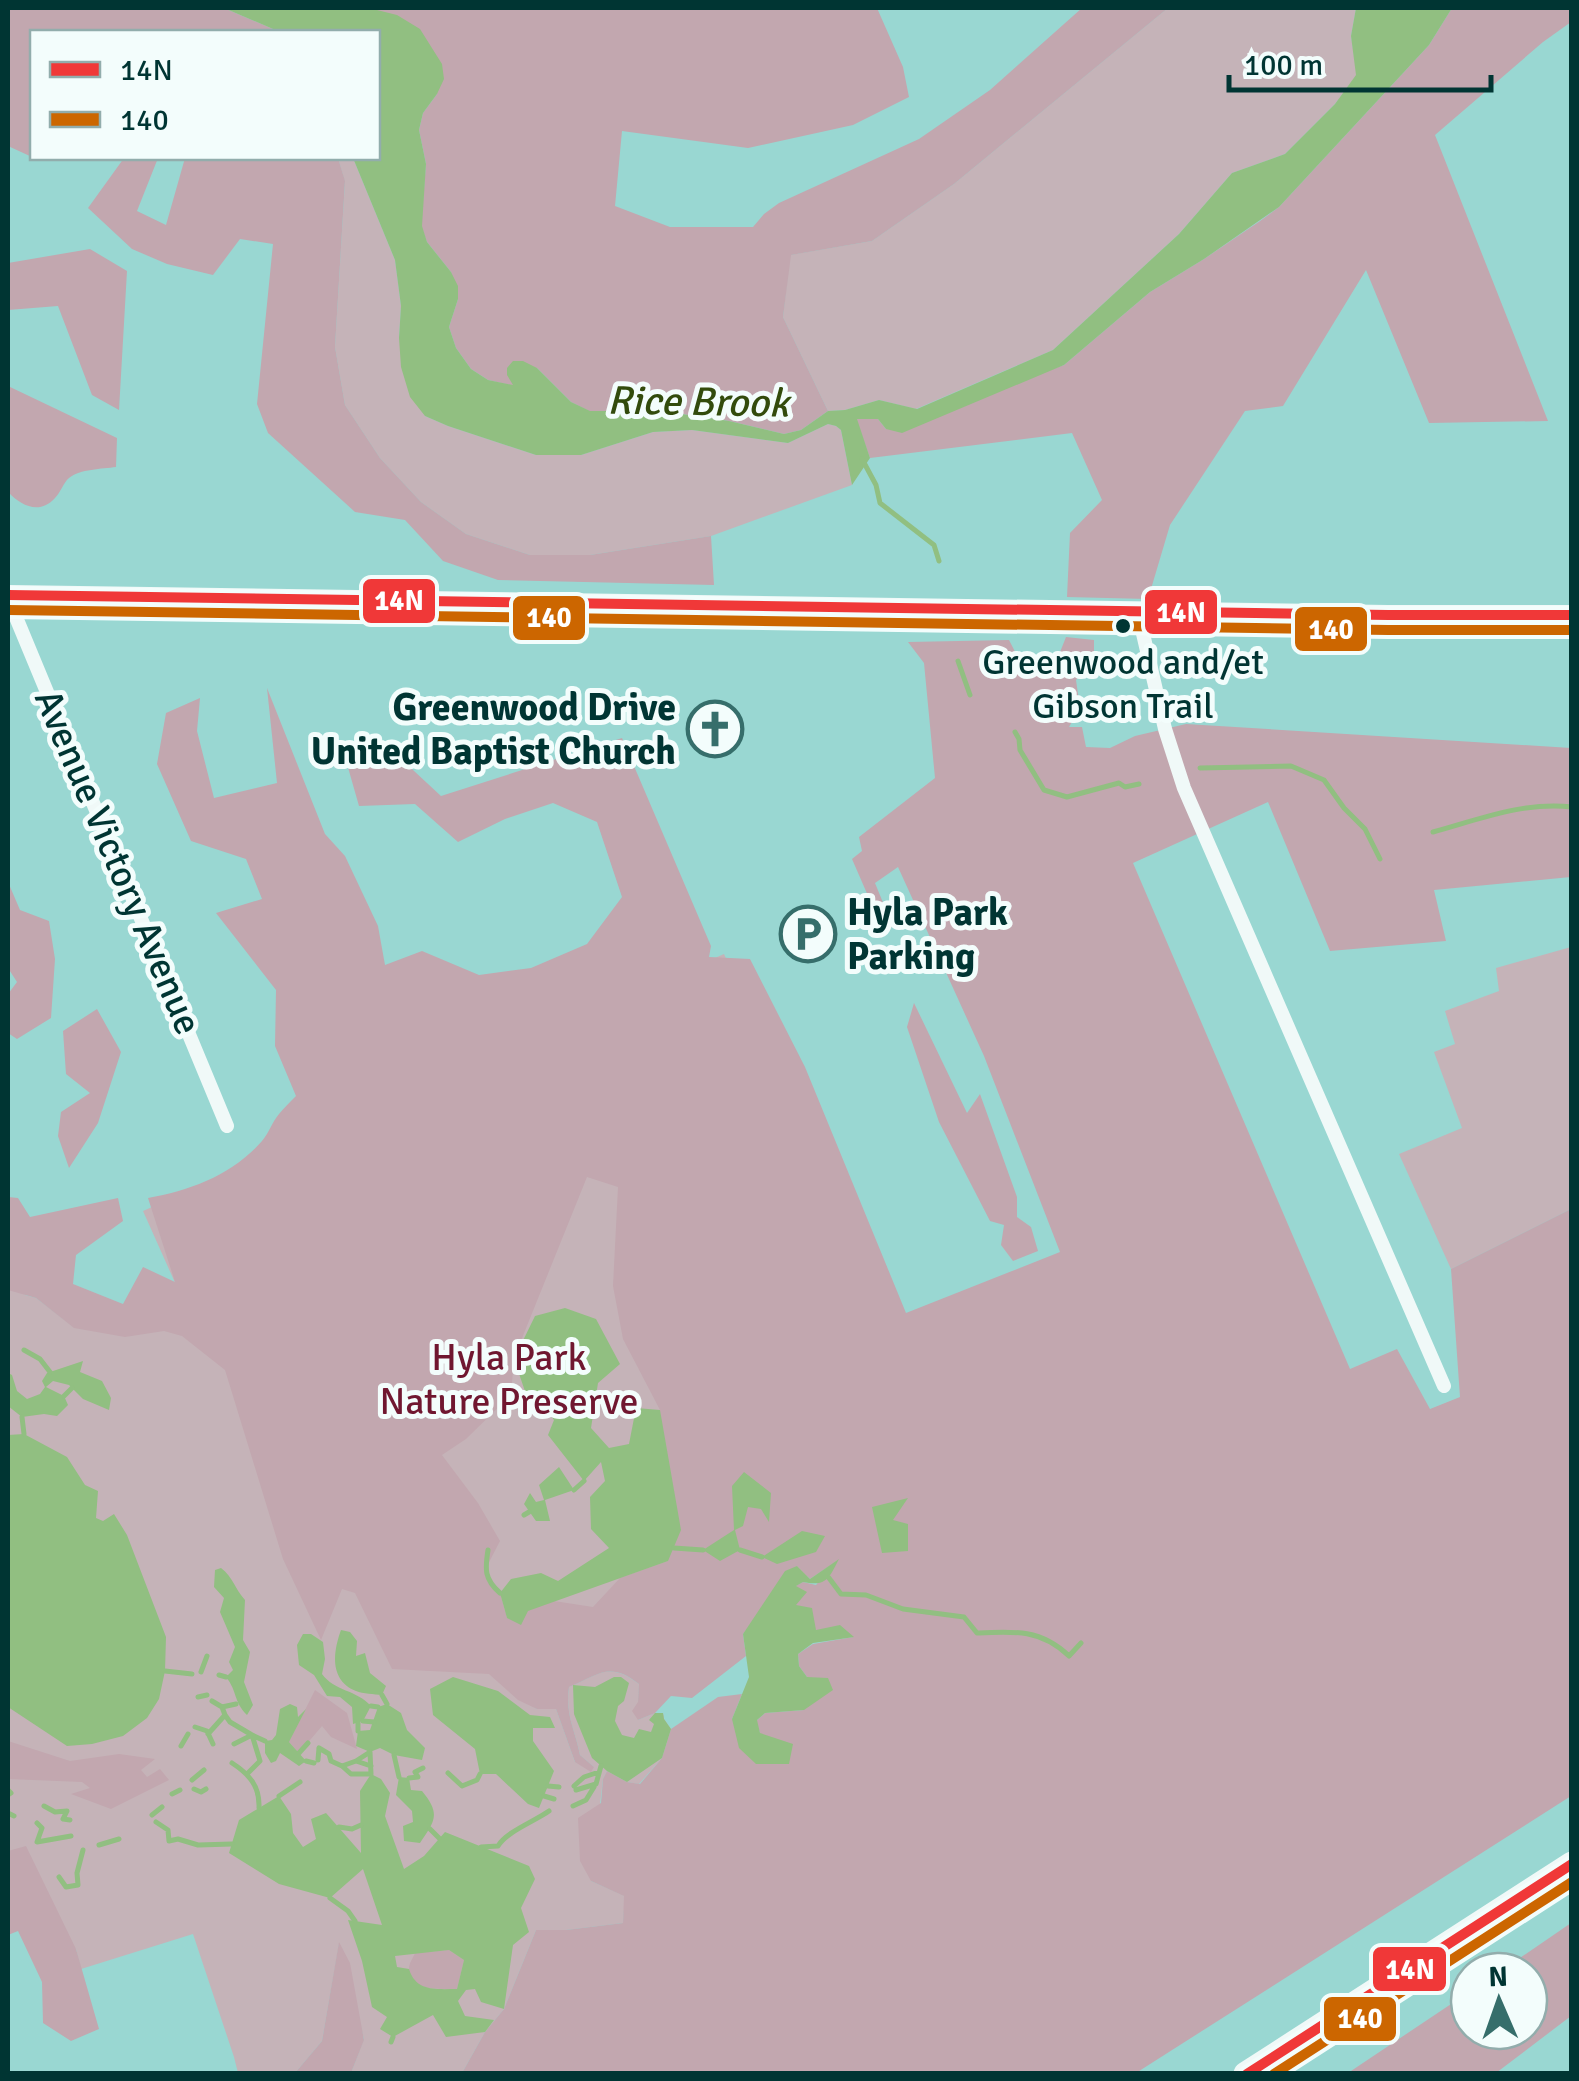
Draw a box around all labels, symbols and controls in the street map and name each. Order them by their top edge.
legend [30,30,380,160]
scale bar [1229,30,1492,92]
text: 100 m [1244,47,1323,84]
text: 14N [120,52,173,89]
text: 140 [120,102,169,139]
water label: Rice Brook [607,375,792,429]
line badge: 14N [361,577,437,625]
text: 14N [374,584,424,618]
line badge: 14N [1143,588,1219,636]
line badge: 140 [511,594,587,642]
text: 14N [1156,596,1206,630]
text: 140 [526,601,572,635]
line badge: 140 [1293,605,1369,653]
text: 140 [1308,613,1354,647]
marker: Greenwood and/et Gibson Trail [1113,616,1133,636]
place label: Greenwood and/et Gibson Trail [982,640,1264,729]
street label: Avenue Victory Avenue [24,683,212,1041]
place label: Greenwood Drive United Baptist Church [311,684,676,775]
church icon: Greenwood Drive United Baptist Church [685,699,745,759]
place label: Hyla Park Parking [847,889,1008,980]
parking icon: Hyla Park Parking [778,904,838,964]
park label: Hyla Park Nature Preserve [379,1334,639,1425]
line badge: 14N [1371,1945,1448,1993]
north arrow [1449,1951,1549,2051]
text: 14N [1385,1953,1435,1987]
text: N [1488,1960,1508,1994]
line badge: 140 [1322,1995,1398,2043]
text: 140 [1337,2002,1383,2036]

